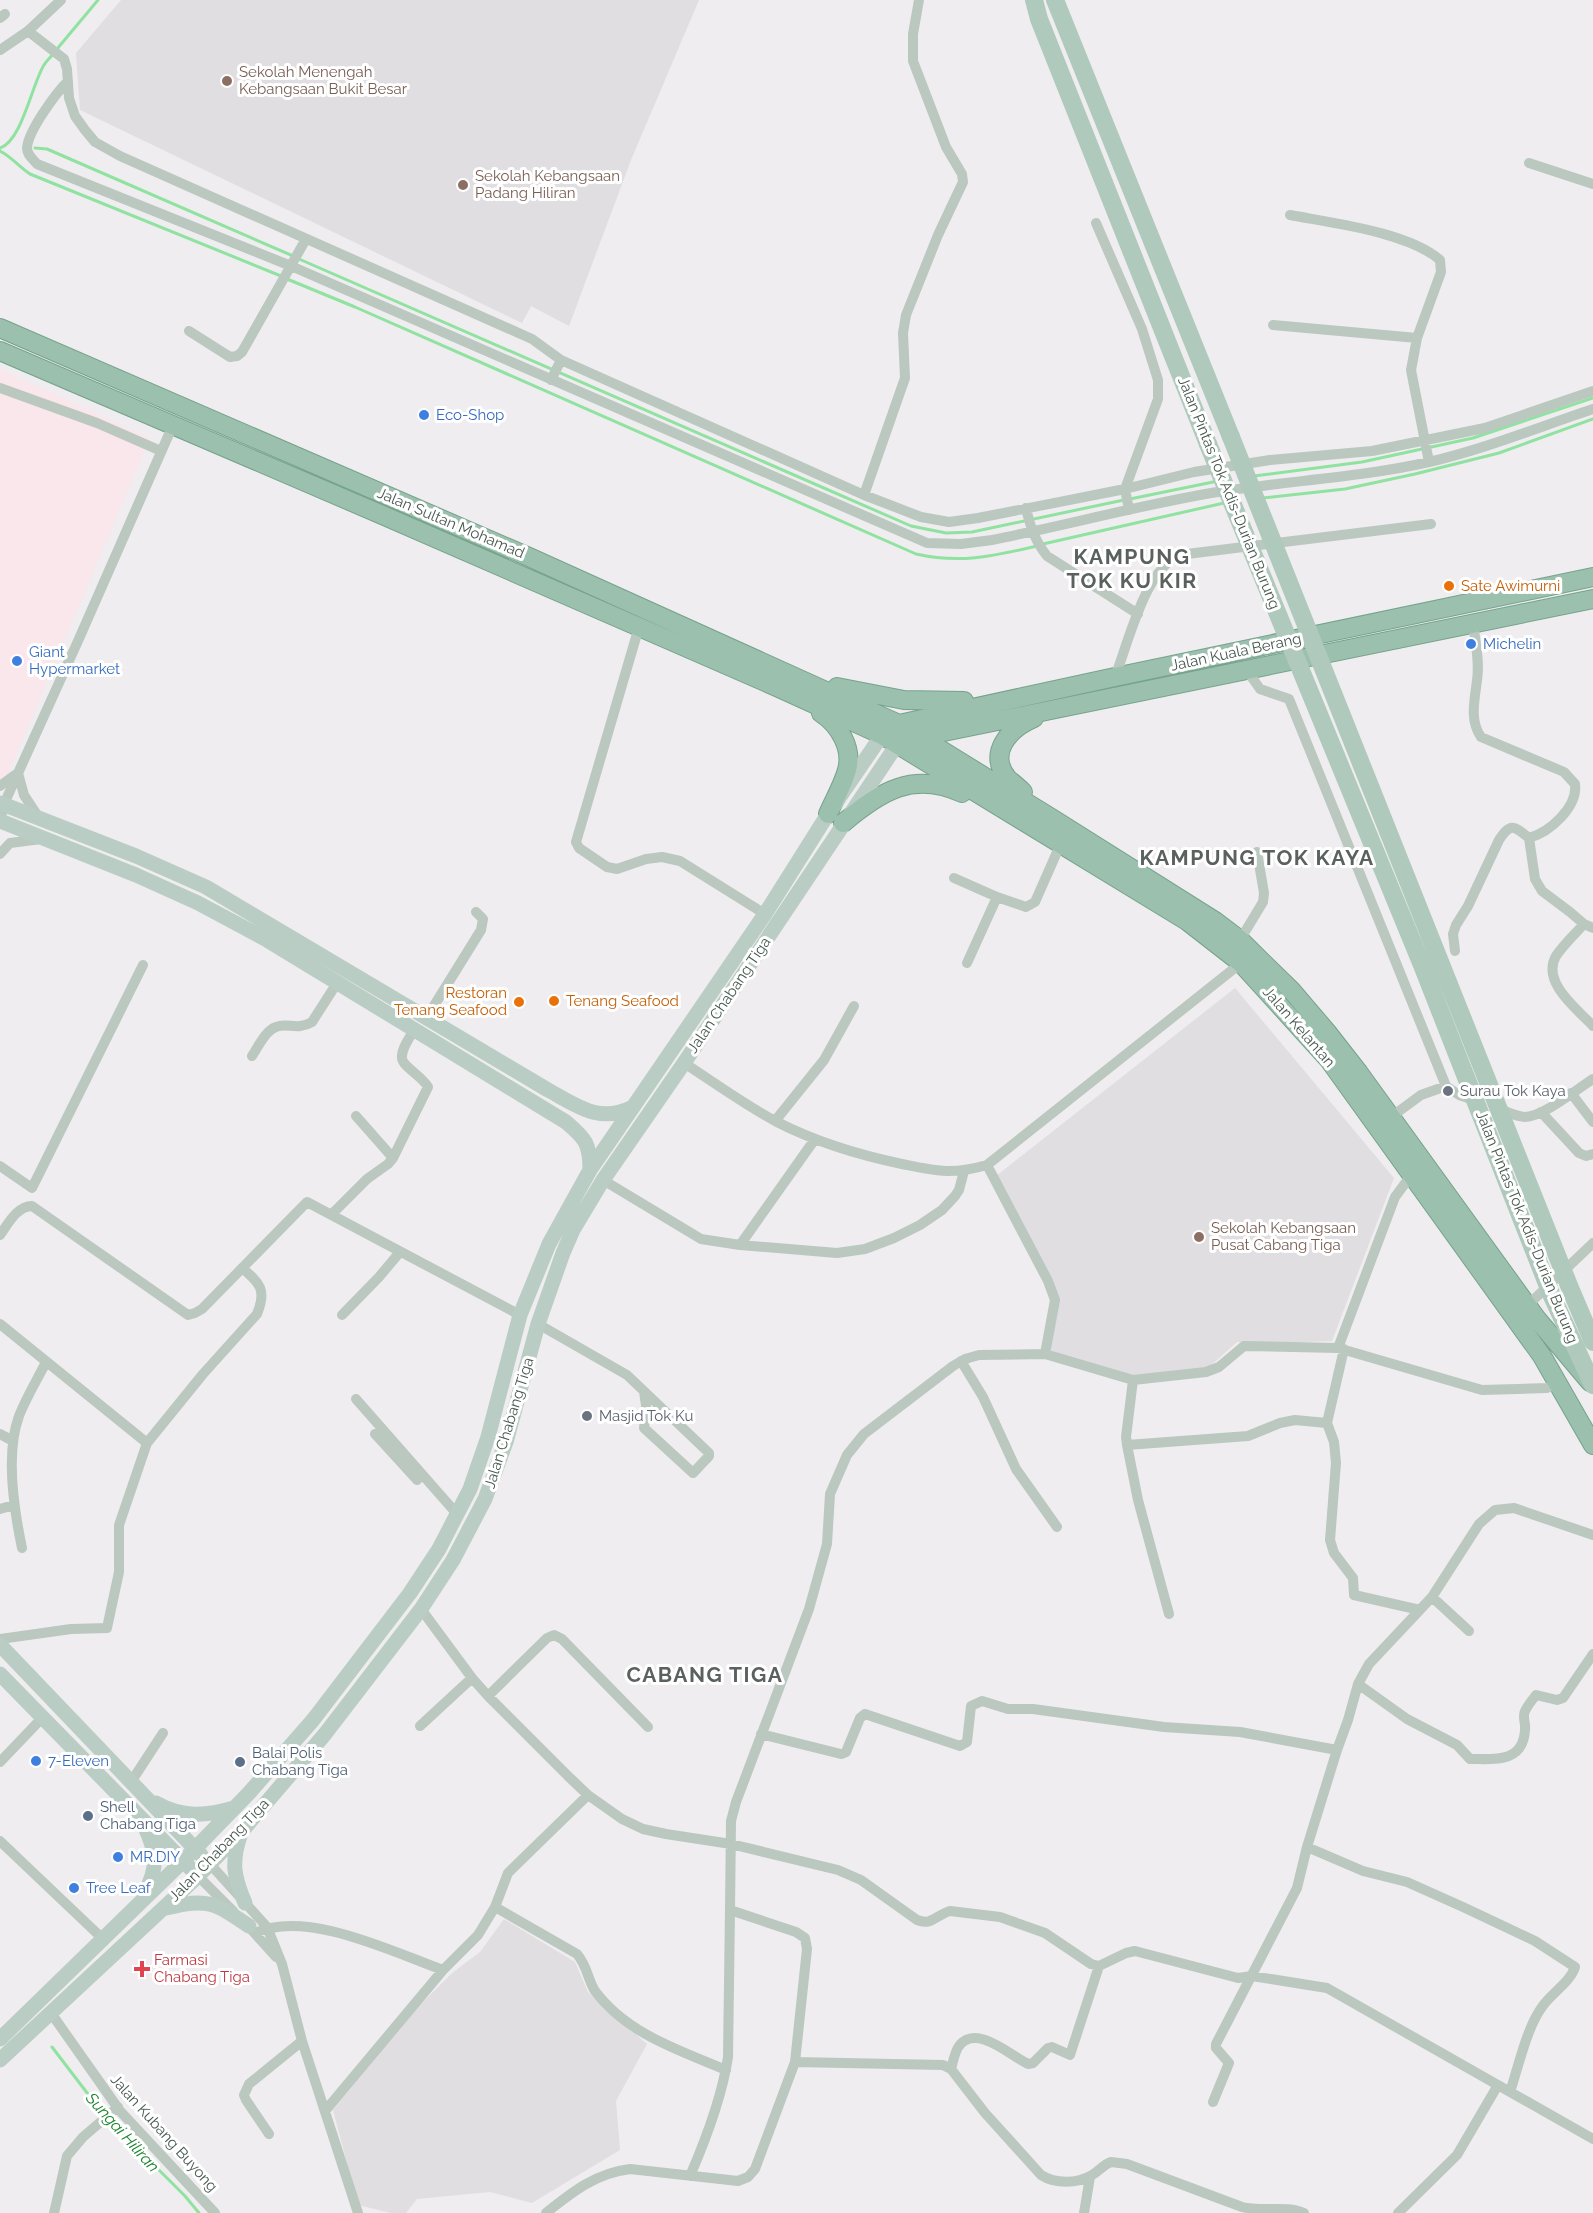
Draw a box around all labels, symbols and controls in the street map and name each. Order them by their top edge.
place label: Sekolah Menengah Kebangsaan Bukit Besar [239,63,408,98]
marker: Sekolah Menengah Kebangsaan Bukit Besar [220,74,234,88]
place label: Sekolah Kebangsaan Padang Hiliran [475,167,620,202]
marker: Sekolah Kebangsaan Padang Hiliran [456,178,470,192]
street label: Jalan Pintas Tok Adis-Durian Burung [1174,374,1284,612]
place label: Eco-Shop [436,406,504,424]
marker: Eco-Shop [417,408,431,422]
street label: Jalan Sultan Mohamad [375,484,527,562]
district label: KAMPUNG TOK KU KIR [1066,544,1198,593]
place label: Sate Awimurni [1461,577,1560,595]
marker: Sate Awimurni [1442,579,1456,593]
street label: Jalan Kuala Berang [1169,629,1303,675]
place label: Michelin [1483,635,1541,653]
marker: Michelin [1464,637,1478,651]
place label: Giant Hypermarket [29,643,120,678]
marker: Giant Hypermarket [10,654,24,668]
district label: KAMPUNG TOK KAYA [1139,845,1375,870]
street label: Jalan Chabang Tiga [684,934,774,1056]
street label: Jalan Kelantan [1259,983,1339,1071]
place label: Restoran Tenang Seafood [394,984,507,1019]
place label: Tenang Seafood [566,992,679,1010]
marker: Tenang Seafood [547,994,561,1008]
marker: Restoran Tenang Seafood [512,995,526,1009]
place label: Surau Tok Kaya [1460,1082,1566,1100]
marker: Surau Tok Kaya [1441,1084,1455,1098]
street label: Jalan Pintas Tok Adis-Durian Burung [1472,1108,1582,1346]
place label: Sekolah Kebangsaan Pusat Cabang Tiga [1211,1219,1356,1254]
marker: Sekolah Kebangsaan Pusat Cabang Tiga [1192,1230,1206,1244]
street label: Jalan Chabang Tiga [481,1355,537,1491]
place label: Masjid Tok Ku [599,1407,693,1425]
marker: Masjid Tok Ku [580,1409,594,1423]
district label: CABANG TIGA [627,1662,783,1687]
place label: Balai Polis Chabang Tiga [252,1744,348,1779]
place label: 7-Eleven [48,1752,109,1770]
marker: 7-Eleven [29,1754,43,1768]
marker: Balai Polis Chabang Tiga [233,1755,247,1769]
street label: Jalan Chabang Tiga [165,1795,273,1905]
place label: Shell Chabang Tiga [100,1798,196,1833]
marker: Shell Chabang Tiga [81,1809,95,1823]
place label: MR.DIY [130,1848,180,1866]
marker: MR.DIY [111,1850,125,1864]
place label: Tree Leaf [86,1879,152,1897]
marker: Tree Leaf [67,1881,81,1895]
place label: Farmasi Chabang Tiga [154,1951,250,1986]
marker: Farmasi Chabang Tiga [135,1962,149,1976]
street label: Jalan Kubang Buyong [107,2071,221,2195]
water label: Sungai Hiliran [81,2088,163,2176]

